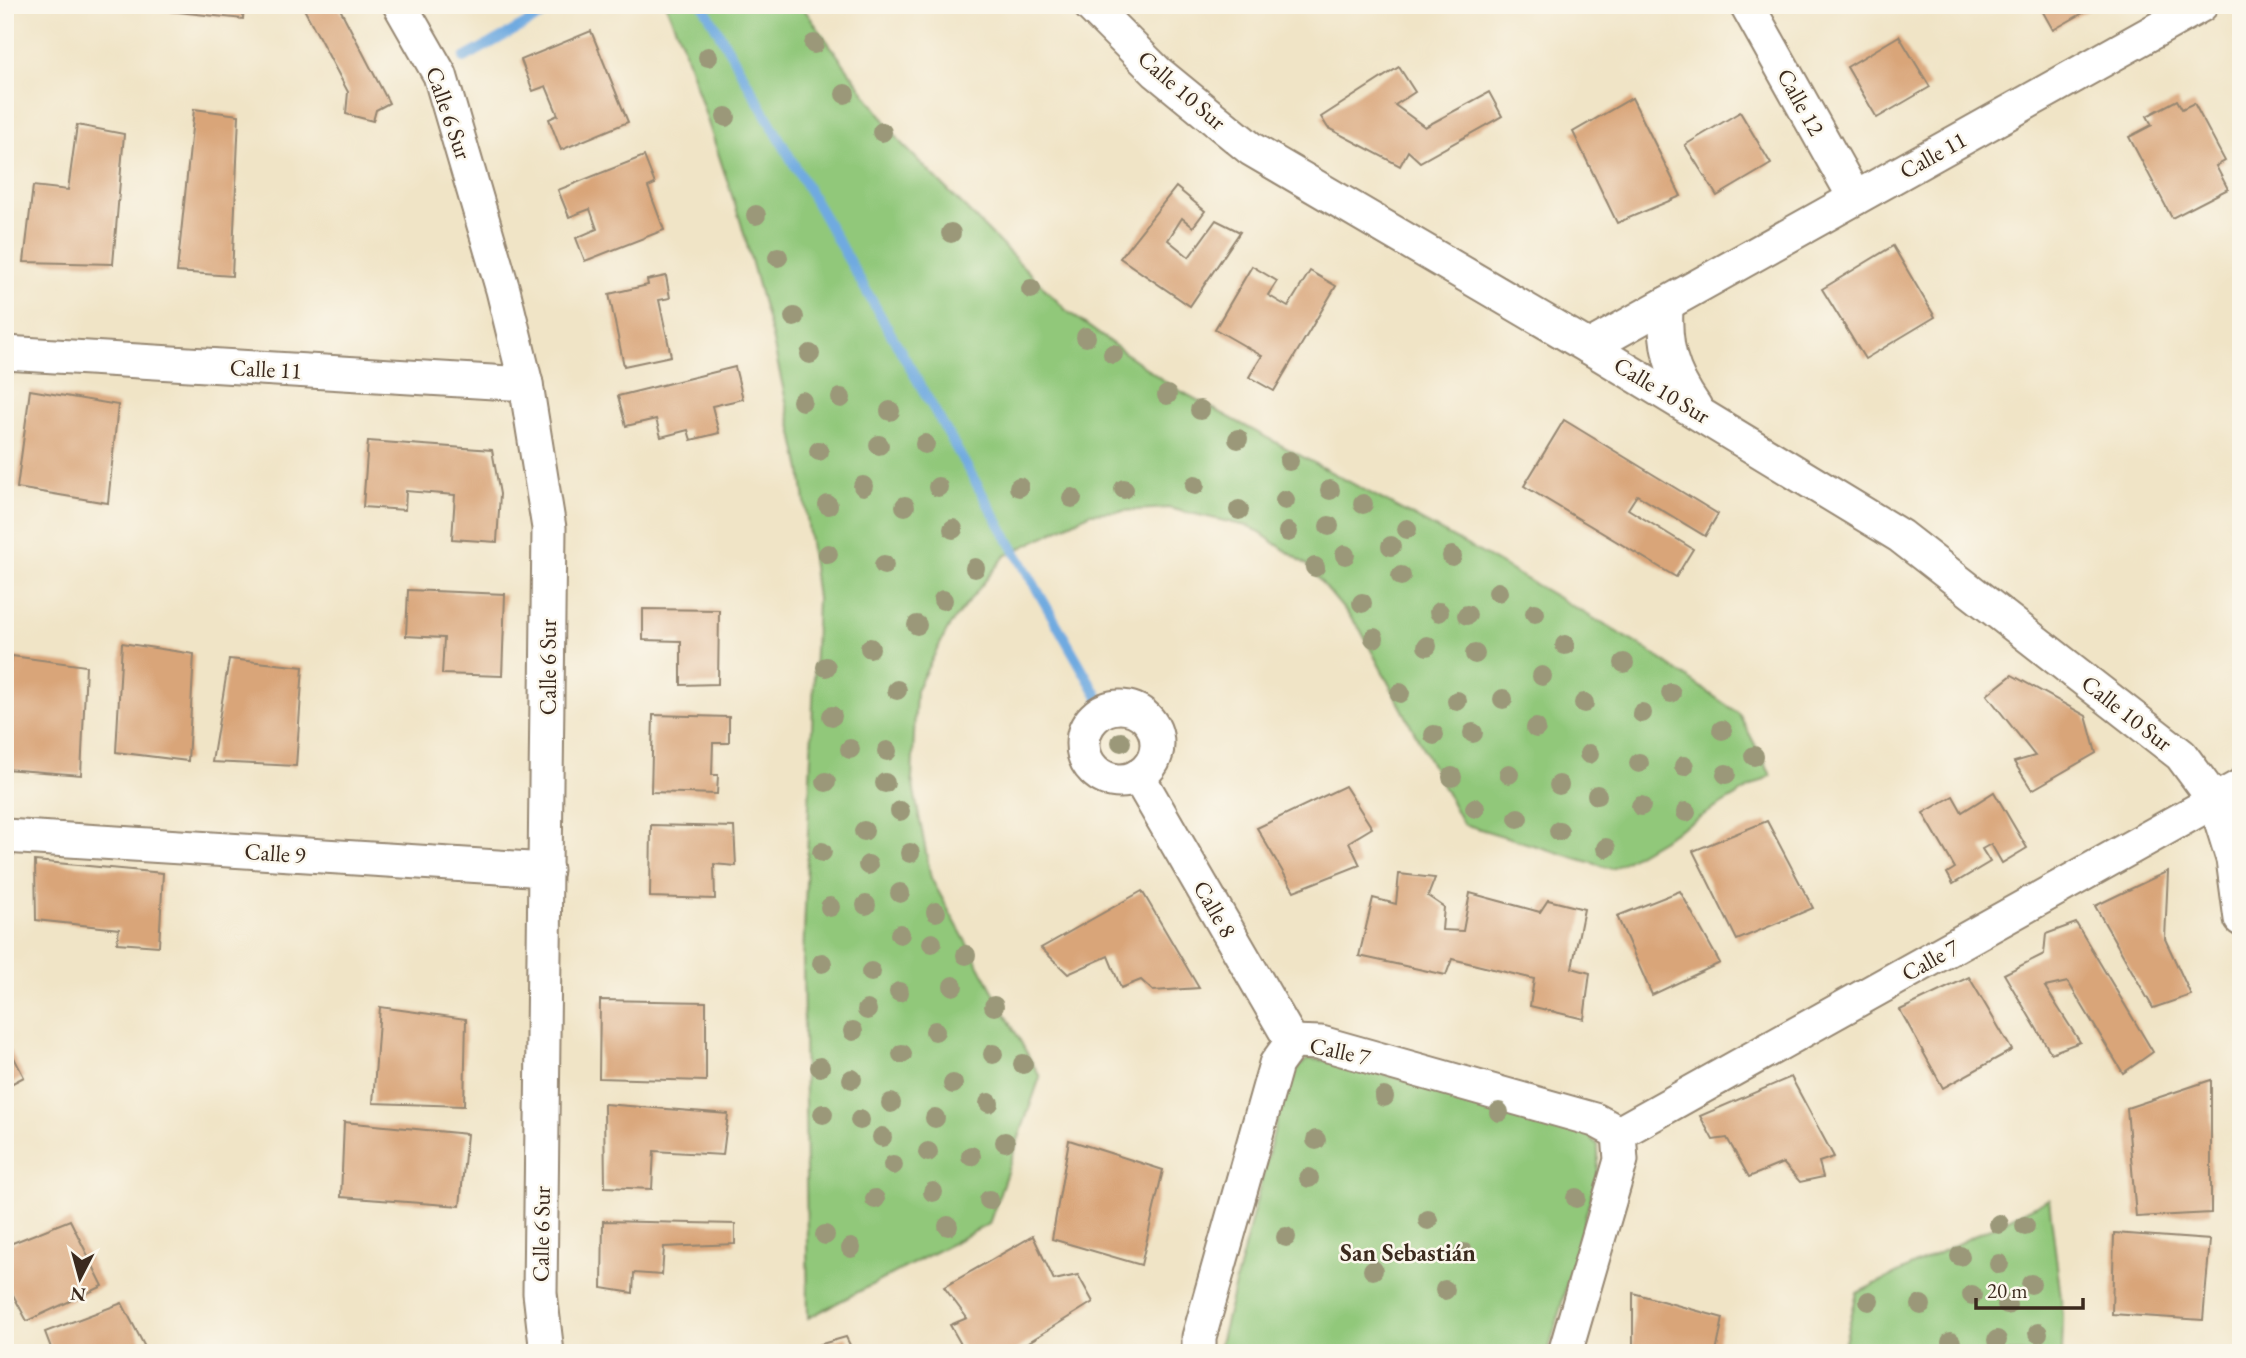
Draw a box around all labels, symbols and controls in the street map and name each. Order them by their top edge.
street label: Calle 10 Sur [1132,43,1233,137]
street label: Calle 6 Sur [419,63,479,164]
street label: Calle 12 [1770,63,1832,141]
street label: Calle 11 [1894,124,1972,186]
street label: Calle 10 Sur [1608,350,1716,431]
street label: Calle 11 [229,352,303,386]
street label: Calle 6 Sur [533,619,563,715]
street label: Calle 10 Sur [2075,668,2179,758]
street label: Calle 9 [243,836,307,870]
street label: Calle 8 [1187,875,1243,943]
street label: Calle 7 [1896,932,1965,988]
street label: Calle 7 [1307,1030,1374,1072]
street label: Calle 6 Sur [525,1185,557,1282]
district label: San Sebastián [1340,1237,1476,1268]
north arrow [46,1242,116,1312]
scale bar [1976,1267,2083,1311]
text: 20 m [1987,1277,2028,1304]
text: N [69,1281,87,1308]

